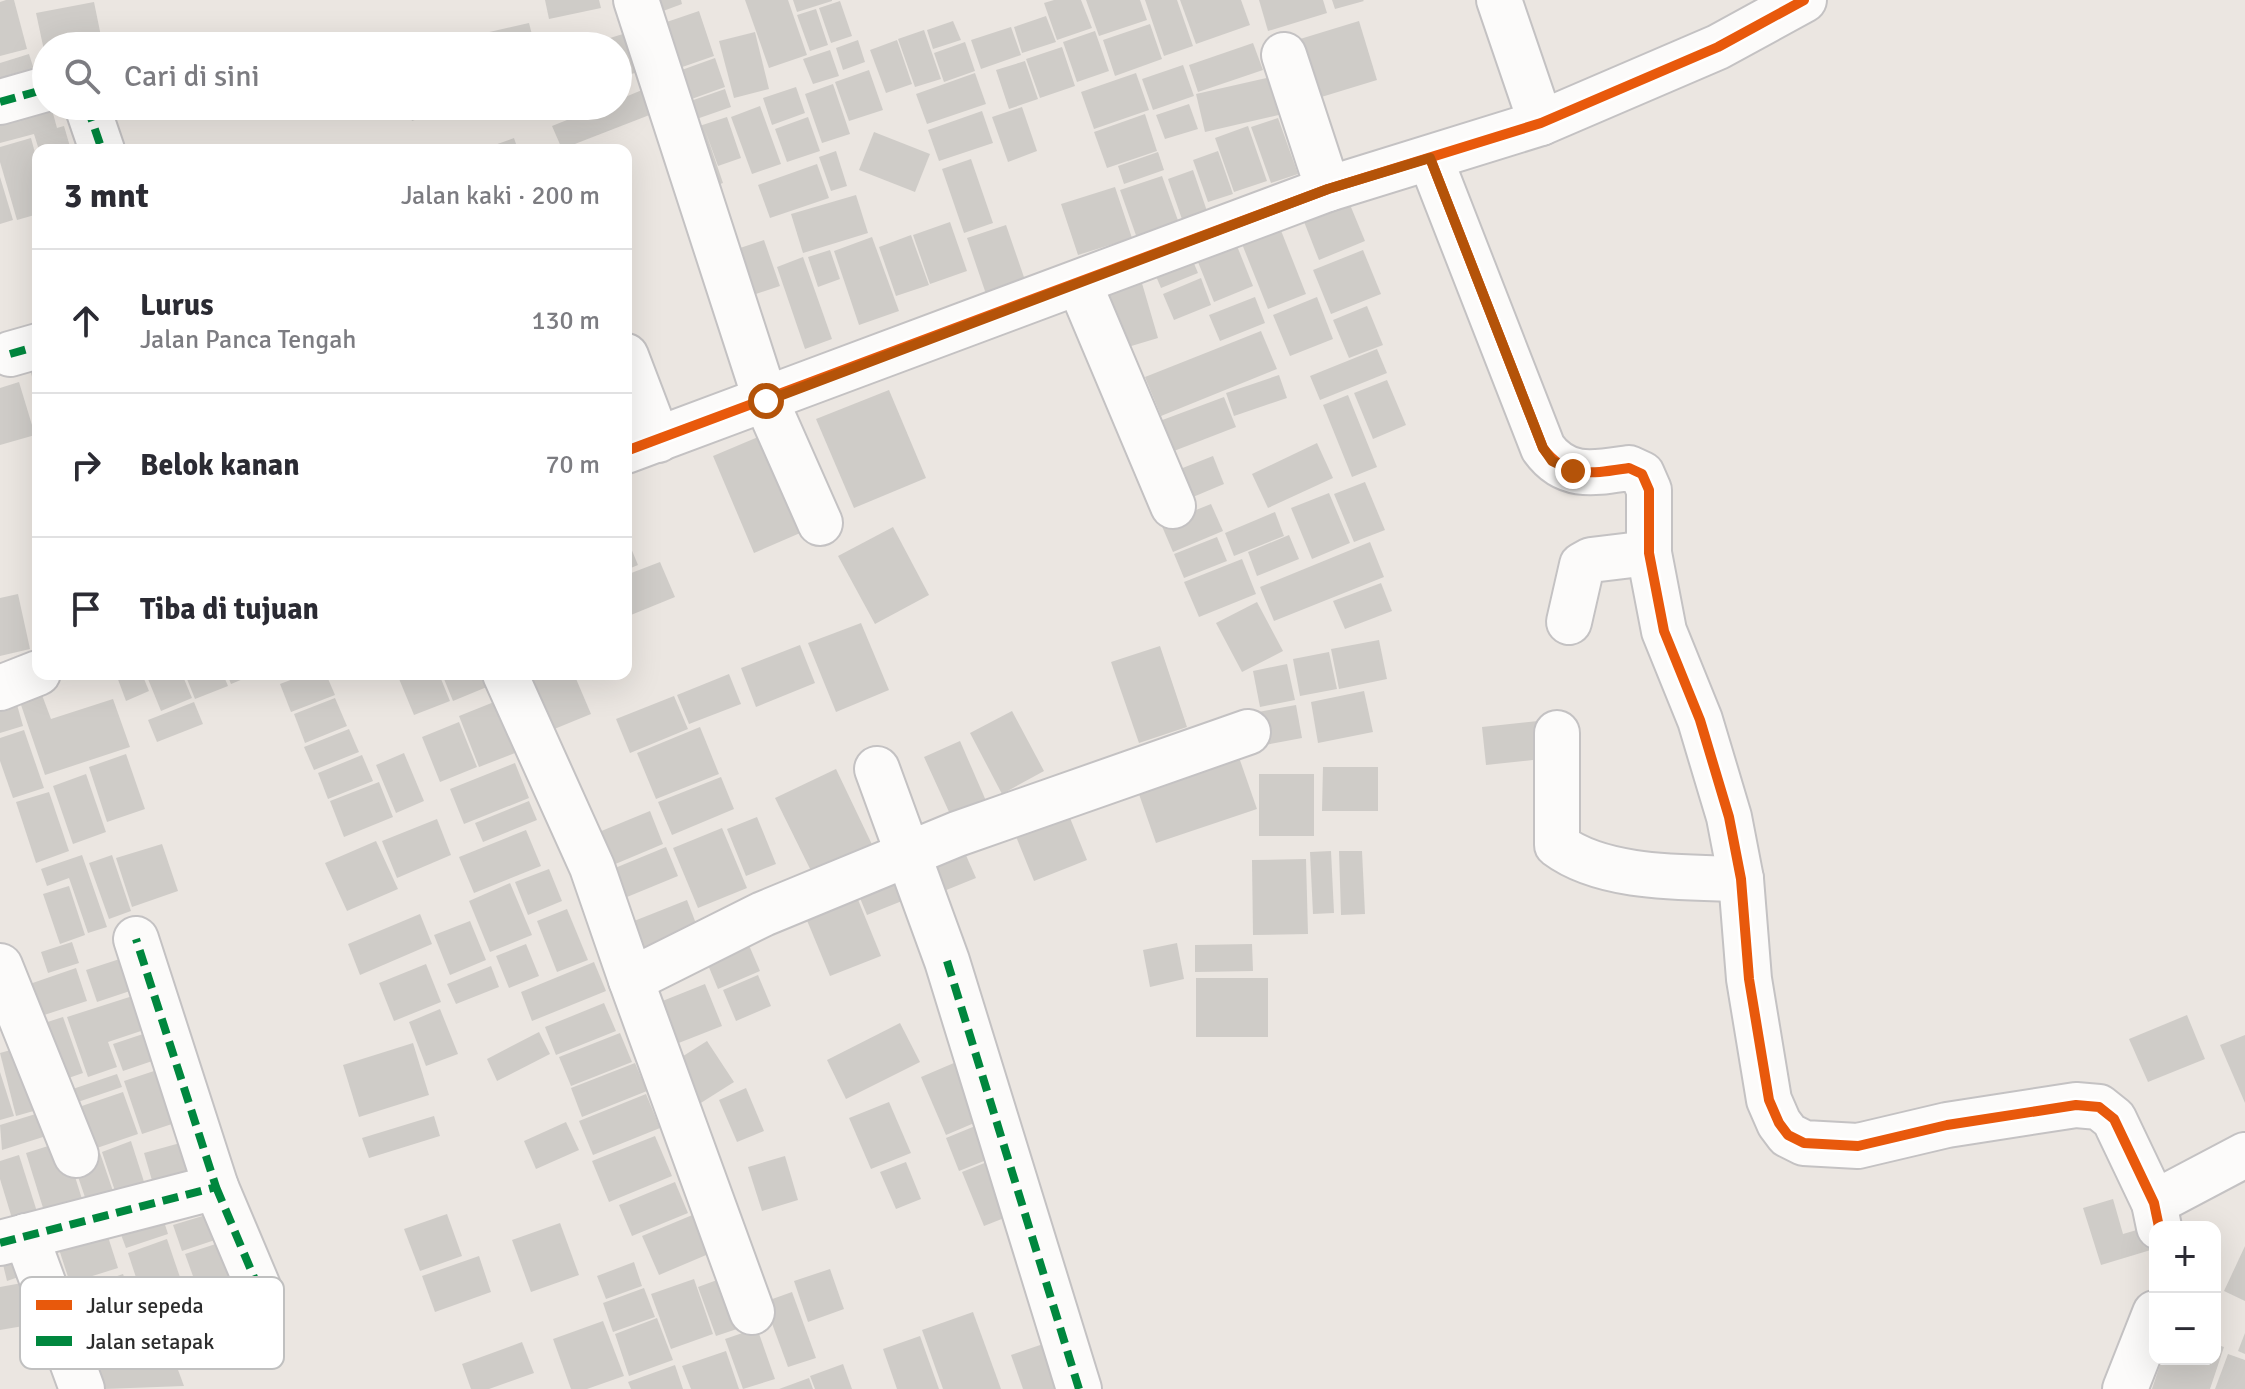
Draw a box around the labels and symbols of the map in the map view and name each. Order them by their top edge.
route start [748,383,784,419]
route end [1555,453,1591,489]
legend [20,1277,284,1369]
text: Jalur sepeda [86,1292,204,1319]
text: Jalan setapak [86,1328,214,1355]

